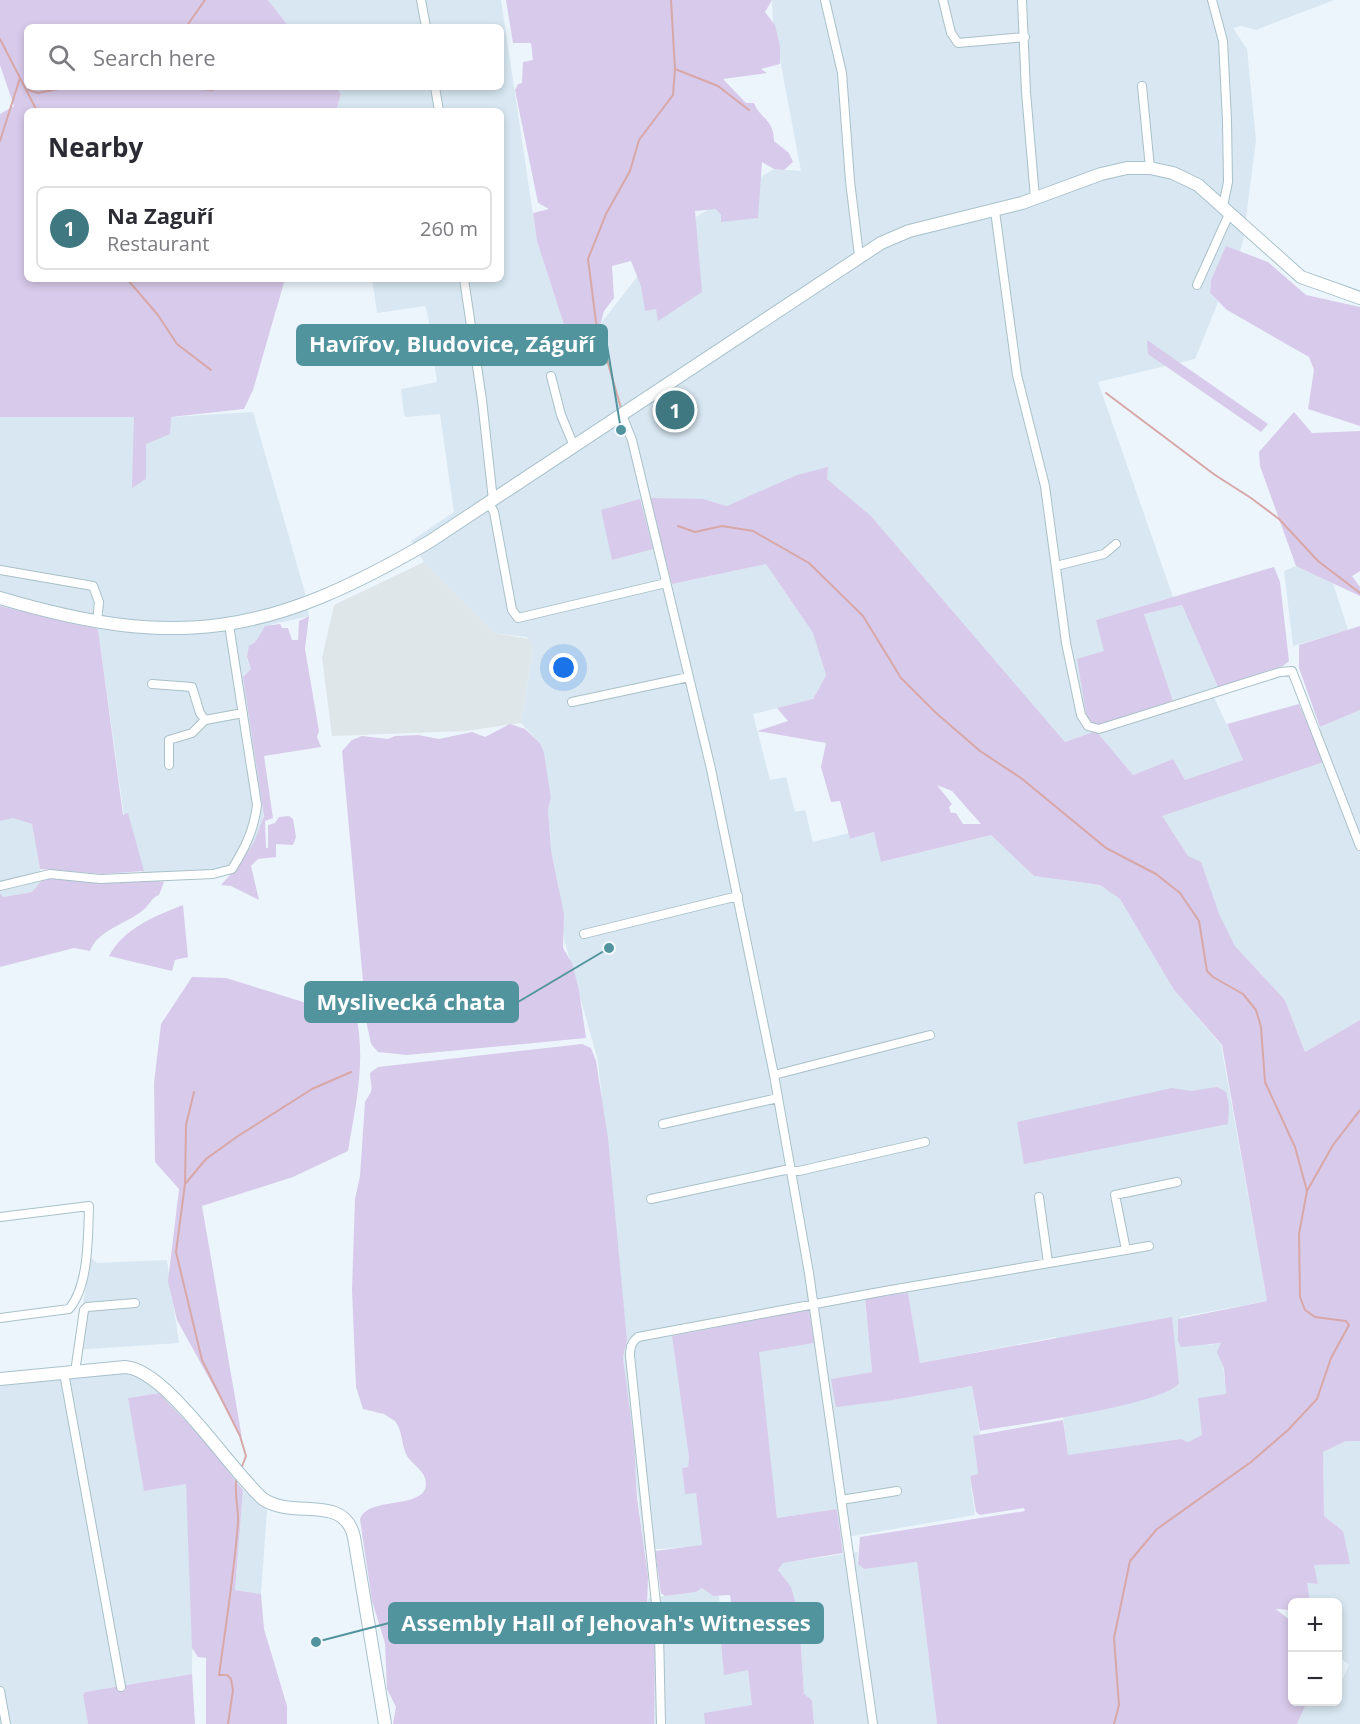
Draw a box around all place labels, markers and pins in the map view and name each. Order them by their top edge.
callout: Havířov, Bludovice, Záguří [297,325,607,365]
pin: 1 [656,388,694,432]
callout: Myslivecká chata [305,982,518,1022]
callout: Assembly Hall of Jehovah's Witnesses [389,1603,823,1643]

